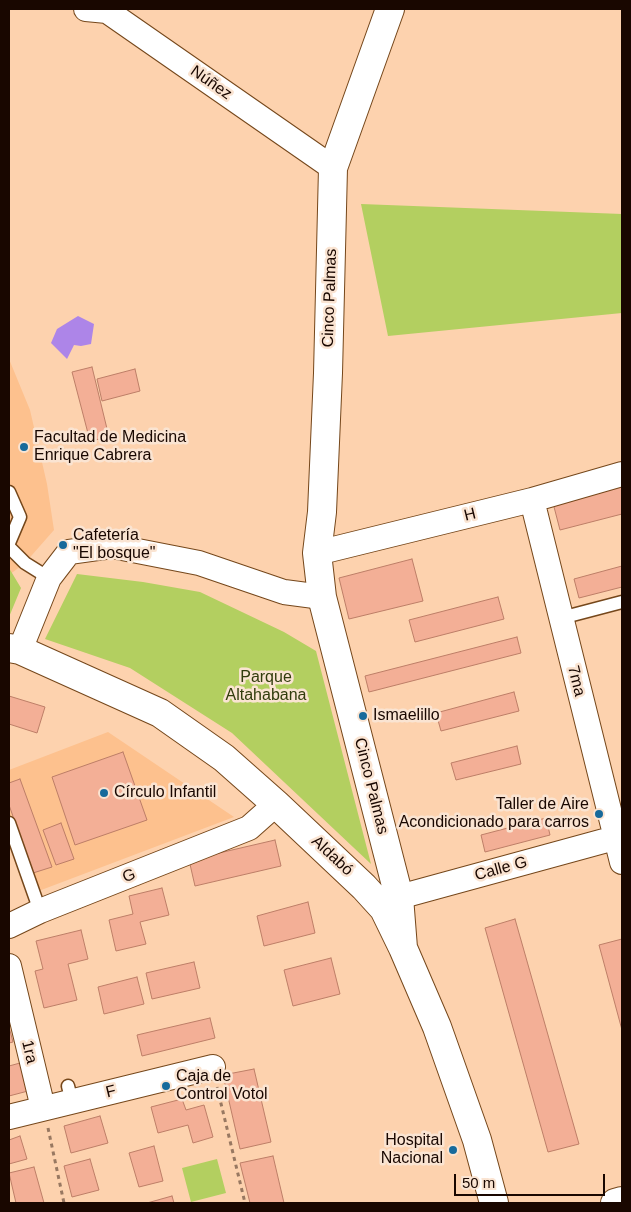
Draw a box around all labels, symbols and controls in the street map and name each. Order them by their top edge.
street label: Núñez [187,62,235,104]
street label: Cinco Palmas [319,248,341,348]
place label: Facultad de Medicina Enrique Cabrera [34,428,186,466]
marker: Facultad de Medicina Enrique Cabrera [18,441,30,453]
street label: H [462,504,478,526]
place label: Cafetería "El bosque" [73,526,156,564]
marker: Cafetería "El bosque" [57,539,69,551]
street label: 7ma [563,664,589,698]
park label: Parque Altahabana [226,668,306,706]
place label: Ismaelillo [373,706,440,726]
marker: Ismaelillo [357,710,369,722]
street label: Cinco Palmas [350,736,392,836]
place label: Círculo Infantil [114,783,216,803]
marker: Círculo Infantil [98,787,110,799]
place label: Taller de Aire Acondicionado para carros [399,795,589,833]
marker: Taller de Aire Acondicionado para carros [593,808,605,820]
street label: Aldabó [307,832,357,880]
street label: Calle G [473,853,529,885]
street label: G [120,865,138,887]
street label: 1ra [17,1038,41,1066]
place label: Caja de Control Votol [176,1067,268,1105]
marker: Caja de Control Votol [160,1080,172,1092]
street label: F [104,1082,118,1102]
place label: Hospital Nacional [381,1131,443,1169]
marker: Hospital Nacional [447,1144,459,1156]
scale bar [456,1164,607,1196]
text: 50 m [462,1174,495,1191]

